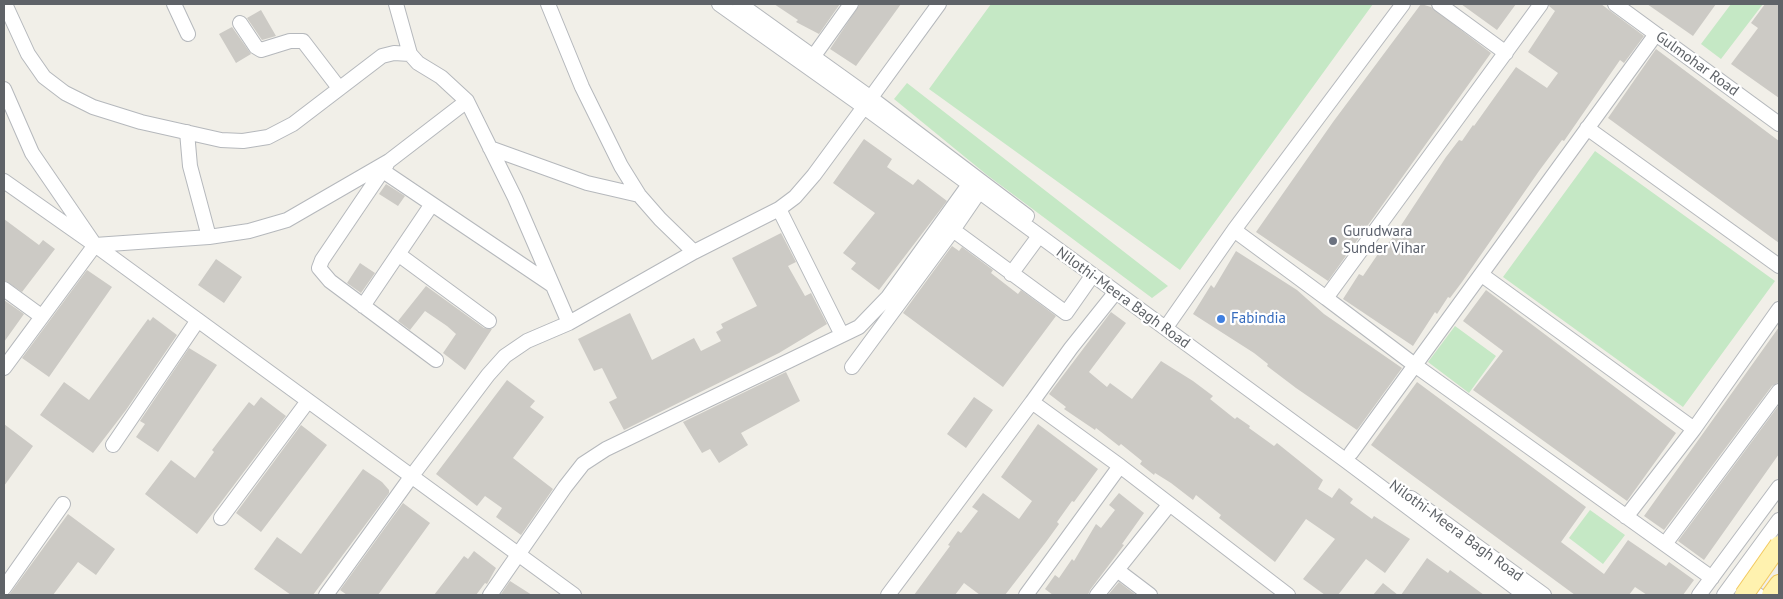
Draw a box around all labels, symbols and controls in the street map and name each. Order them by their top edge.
street label: Gulmohar Road [1652,28,1742,100]
place label: Gurudwara Sunder Vihar [1343,223,1425,258]
marker: Gurudwara Sunder Vihar [1327,235,1339,247]
street label: Nilothi-Meera Bagh Road [1053,243,1193,353]
place label: Fabindia [1231,310,1286,328]
marker: Fabindia [1215,313,1227,325]
street label: Nilothi-Meera Bagh Road [1386,476,1526,586]

